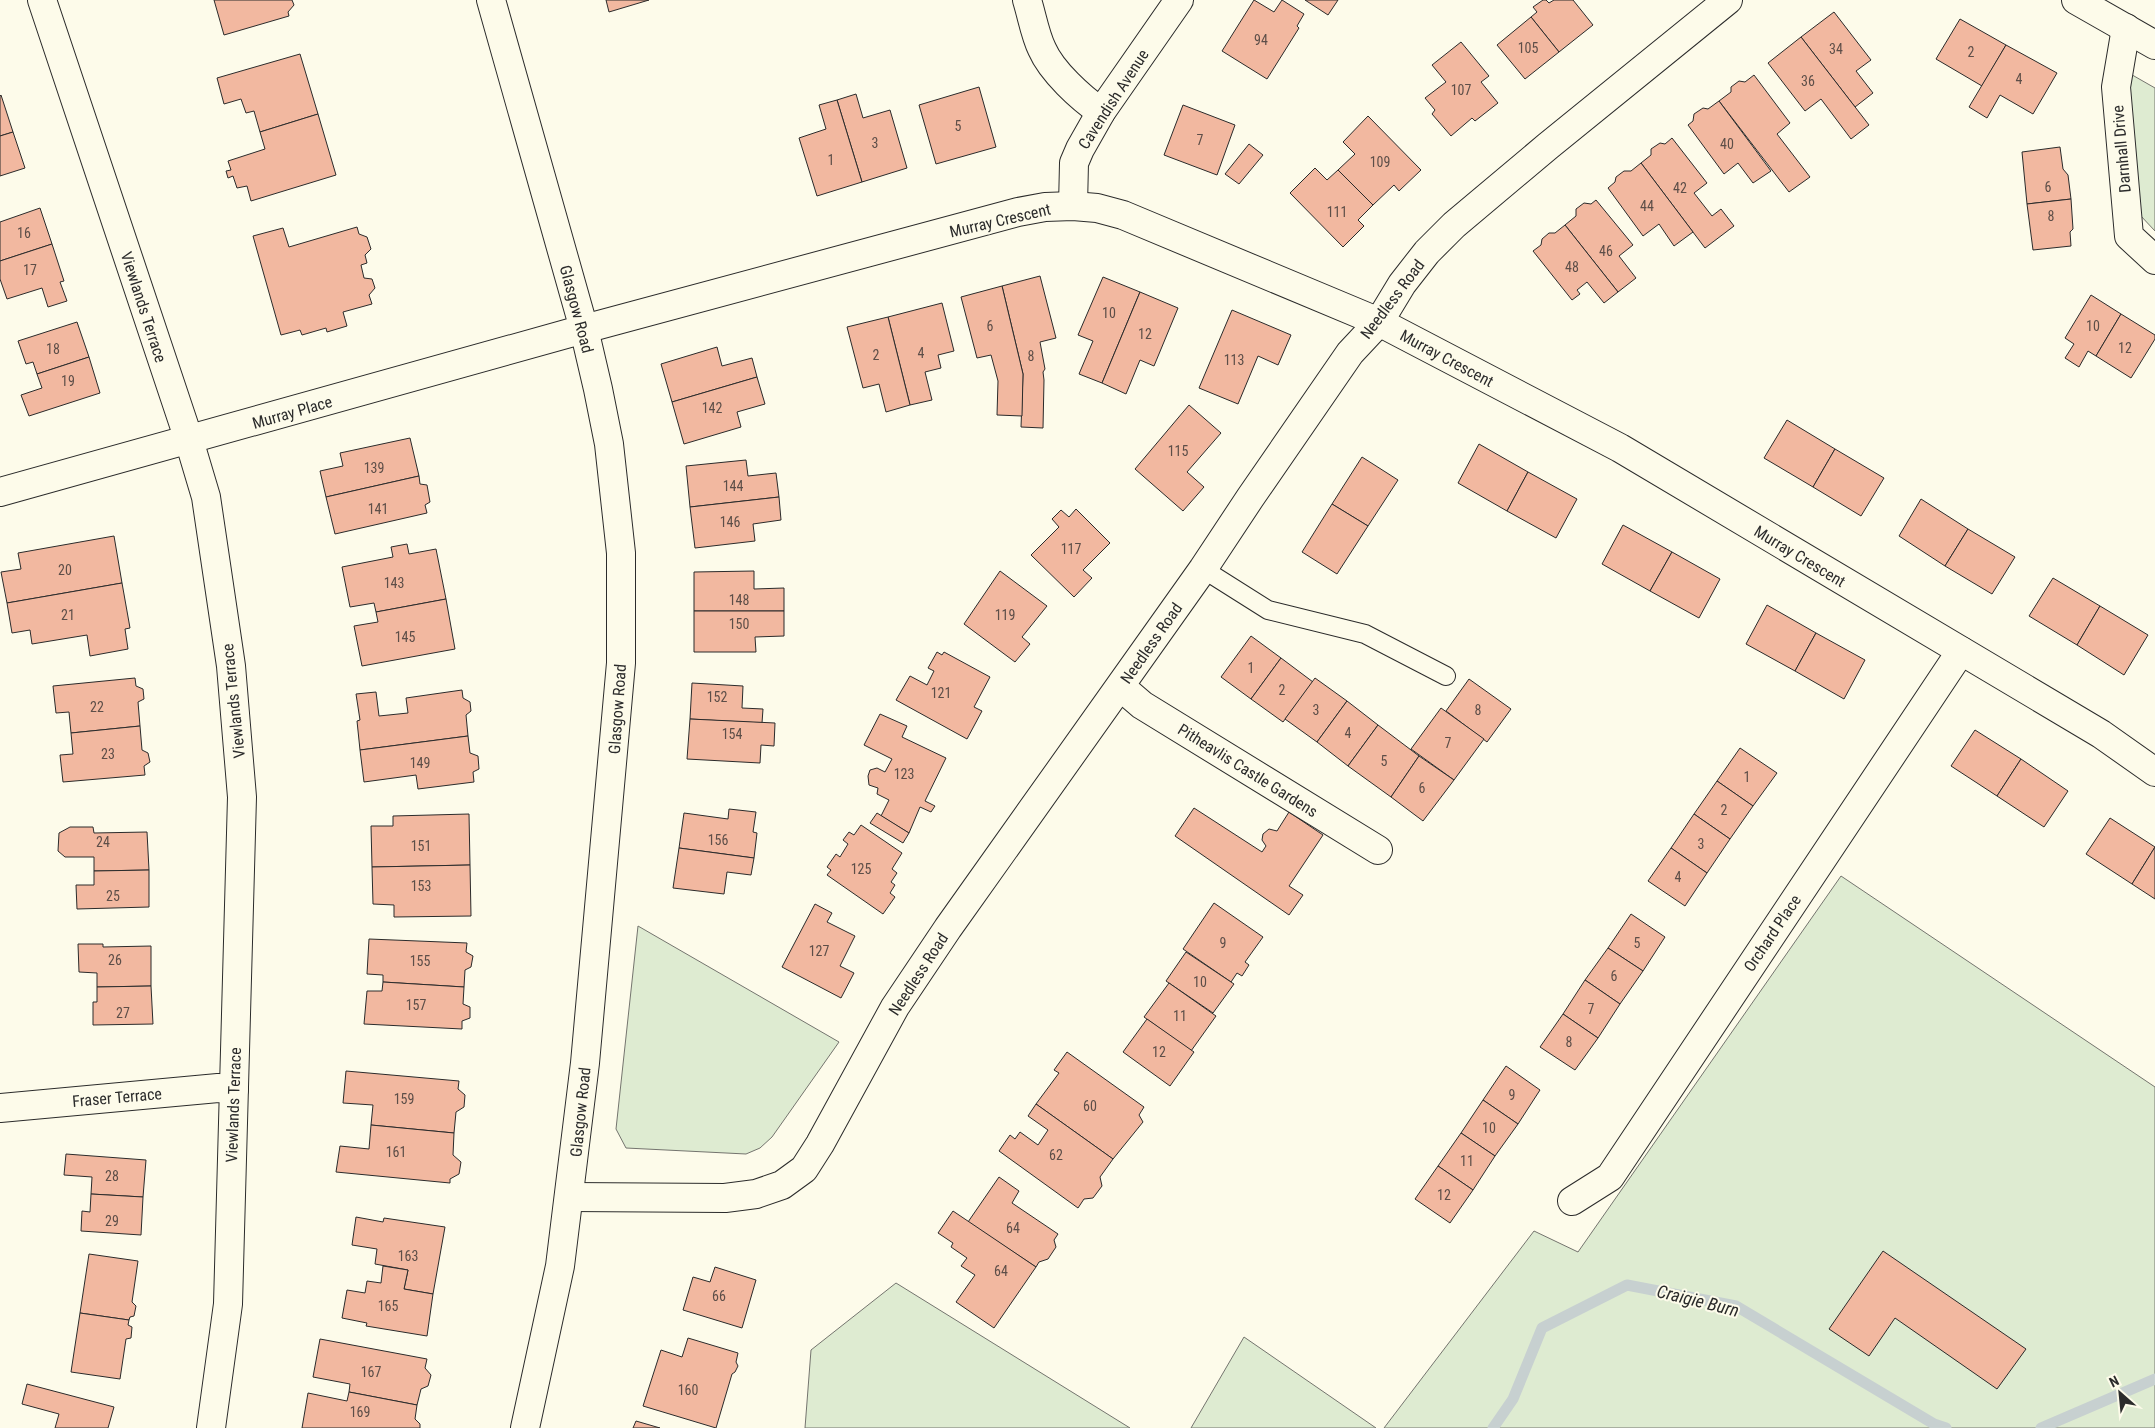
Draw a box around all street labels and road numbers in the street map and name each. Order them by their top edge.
street label: Cavendish Avenue [1074,46,1153,153]
street label: Darnhall Drive [2108,104,2135,193]
street label: Murray Crescent [948,200,1053,241]
street label: Viewlands Terrace [117,249,170,365]
street label: Needless Road [1356,256,1428,343]
street label: Glasgow Road [556,263,597,355]
street label: Murray Crescent [1397,326,1497,391]
street label: Murray Place [250,392,334,433]
street label: Murray Crescent [1751,522,1849,591]
street label: Needless Road [1117,599,1186,687]
street label: Viewlands Terrace [218,643,249,759]
street label: Glasgow Road [605,663,630,755]
street label: Pitheavlis Castle Gardens [1174,720,1321,821]
street label: Orchard Place [1740,891,1805,975]
street label: Needless Road [885,930,952,1019]
street label: Viewlands Terrace [222,1047,245,1163]
street label: Glasgow Road [566,1066,595,1158]
street label: Fraser Terrace [71,1084,163,1111]

